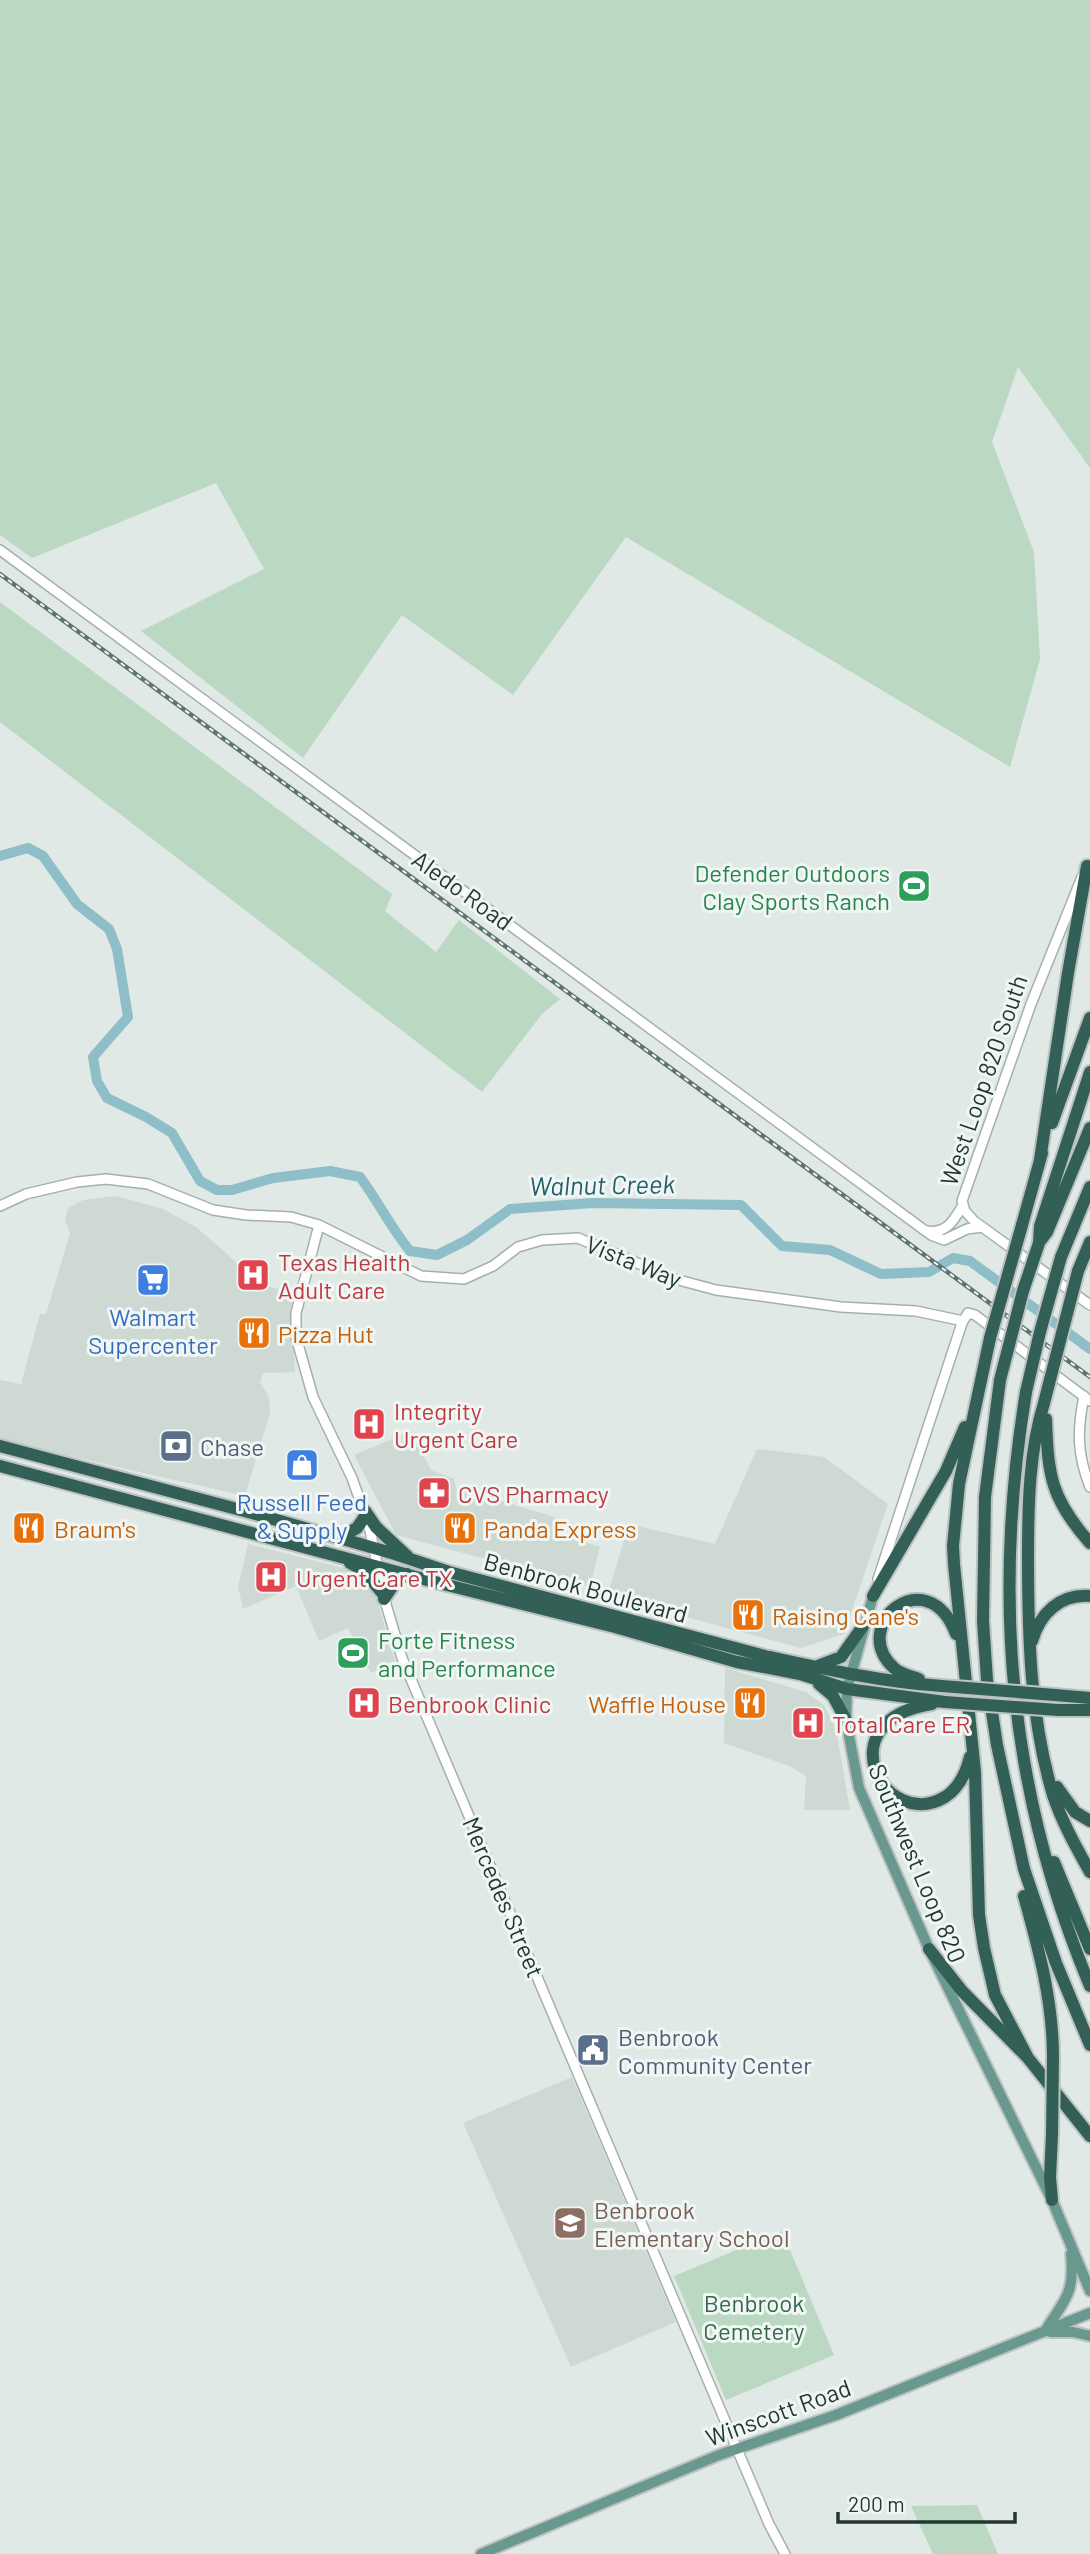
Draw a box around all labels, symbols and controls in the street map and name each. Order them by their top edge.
street label: Aledo Road [407,844,519,936]
place label: Defender Outdoors Clay Sports Ranch [694,858,890,915]
sports icon: Defender Outdoors Clay Sports Ranch [895,867,933,905]
street label: West Loop 820 South [933,971,1033,1189]
water label: Walnut Creek [529,1167,676,1201]
street label: Vista Way [582,1229,686,1293]
place label: Texas Health Adult Care [278,1247,410,1304]
hospital icon: Texas Health Adult Care [234,1256,272,1294]
supermarket icon: Walmart Supercenter [134,1261,172,1299]
place label: Walmart Supercenter [88,1302,218,1359]
restaurant icon: Pizza Hut [235,1314,273,1352]
place label: Pizza Hut [278,1319,374,1348]
place label: Integrity Urgent Care [394,1396,518,1453]
hospital icon: Integrity Urgent Care [350,1405,388,1443]
bank icon: Chase [157,1427,195,1465]
place label: Chase [200,1432,264,1461]
shop icon: Russell Feed & Supply [283,1446,321,1484]
pharmacy icon: CVS Pharmacy [415,1474,453,1512]
place label: CVS Pharmacy [458,1479,609,1508]
place label: Russell Feed & Supply [237,1487,367,1544]
restaurant icon: Braum's [10,1509,48,1547]
restaurant icon: Panda Express [441,1509,479,1547]
place label: Braum's [54,1514,136,1543]
place label: Panda Express [484,1514,636,1543]
street label: Benbrook Boulevard [481,1546,691,1628]
hospital icon: Urgent Care TX [252,1558,290,1596]
place label: Urgent Care TX [296,1563,453,1592]
restaurant icon: Raising Cane's [729,1596,767,1634]
place label: Raising Cane's [772,1601,919,1630]
place label: Forte Fitness and Performance [378,1625,556,1682]
sports icon: Forte Fitness and Performance [334,1634,372,1672]
hospital icon: Benbrook Clinic [345,1684,383,1722]
restaurant icon: Waffle House [731,1684,769,1722]
place label: Benbrook Clinic [388,1689,551,1718]
place label: Waffle House [588,1689,726,1718]
hospital icon: Total Care ER [789,1704,827,1742]
place label: Total Care ER [832,1709,970,1738]
street label: Southwest Loop 820 [863,1759,973,1967]
street label: Mercedes Street [457,1812,551,1982]
place label: Benbrook Community Center [618,2022,812,2079]
public building icon: Benbrook Community Center [574,2031,612,2069]
place label: Benbrook Elementary School [594,2195,789,2252]
school or university icon: Benbrook Elementary School [551,2204,589,2242]
park label: Benbrook Cemetery [703,2288,805,2345]
street label: Winscott Road [701,2372,855,2452]
scale bar [838,2480,1015,2524]
text: 200 m [848,2491,905,2516]

